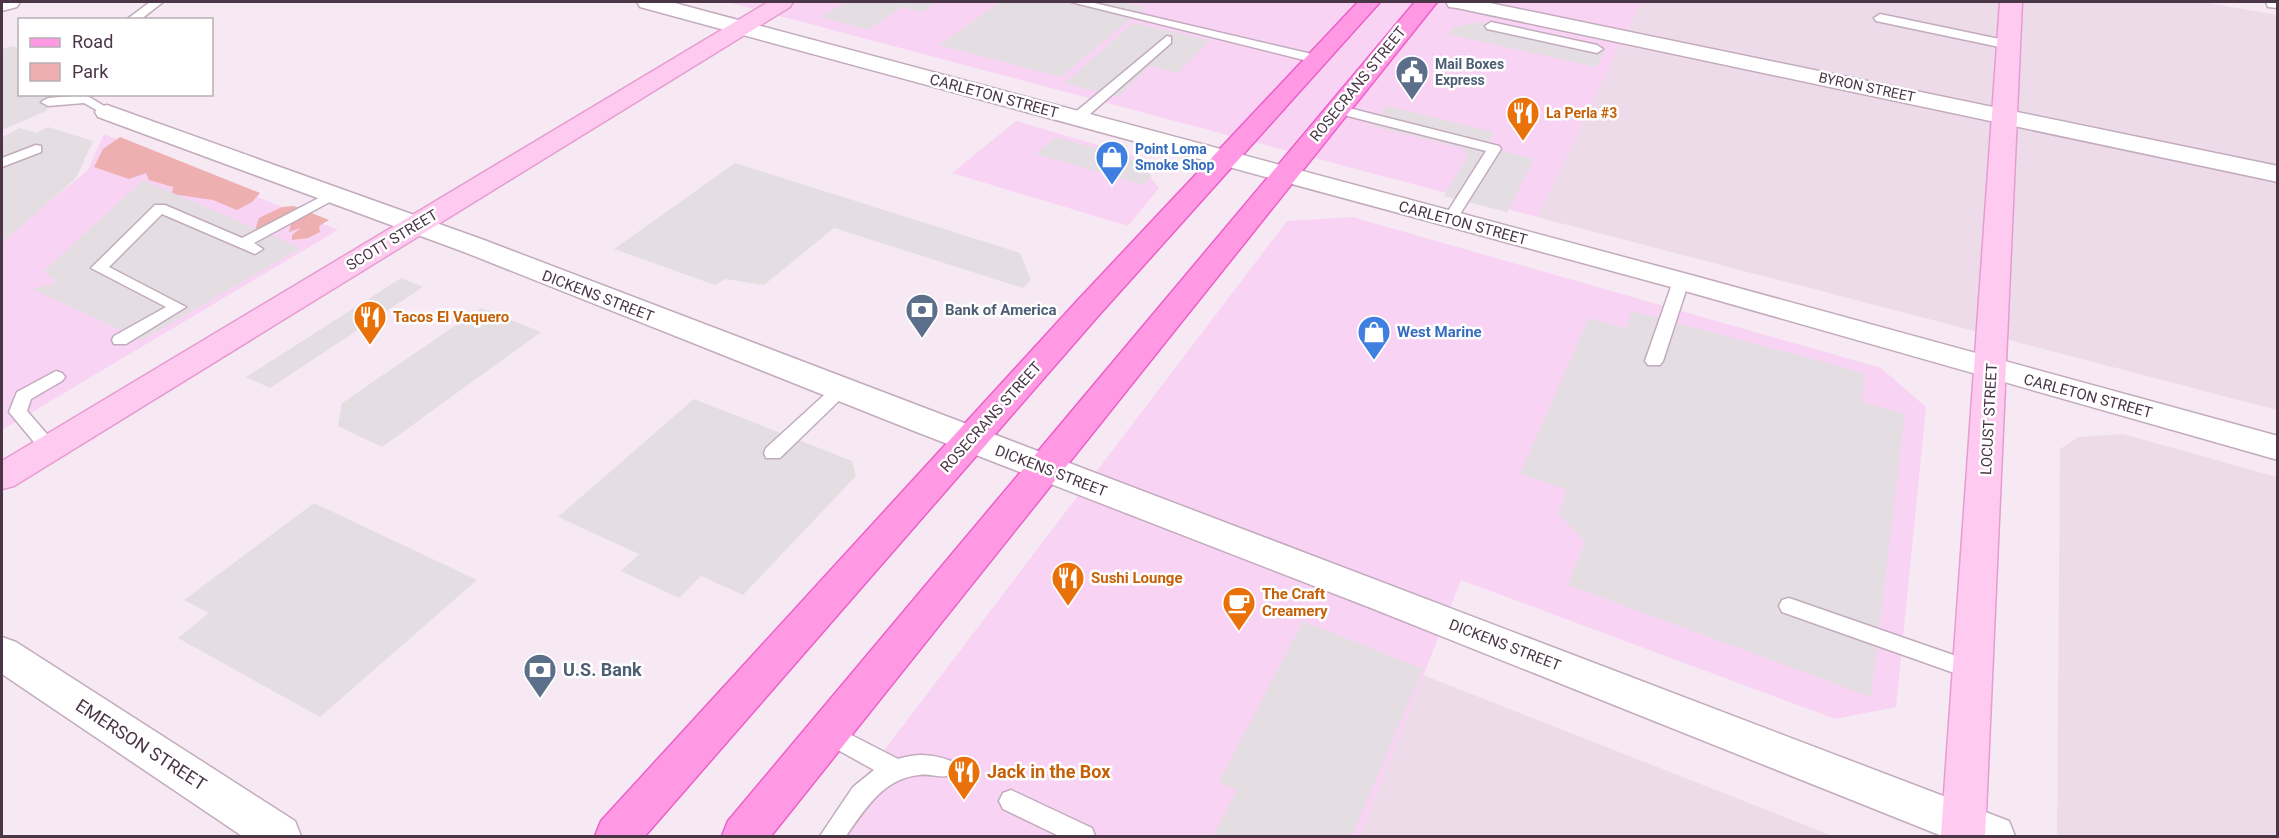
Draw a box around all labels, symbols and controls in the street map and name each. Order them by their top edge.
legend [18,18,213,96]
street label: ROSECRANS STREET [1306,23,1410,145]
text: Road [72,31,113,52]
public building icon: Mail Boxes Express [1394,54,1430,101]
place label: Mail Boxes Express [1435,56,1504,88]
text: Park [72,61,109,82]
street label: BYRON STREET [1817,69,1917,105]
street label: CARLETON STREET [928,70,1060,122]
restaurant icon: La Perla #3 [1505,95,1541,142]
place label: La Perla #3 [1546,105,1617,121]
shop icon: Point Loma Smoke Shop [1094,139,1130,186]
place label: Point Loma Smoke Shop [1135,141,1214,173]
street label: CARLETON STREET [1397,197,1529,249]
street label: SCOTT STREET [343,206,441,274]
street label: DICKENS STREET [540,266,656,326]
bank icon: Bank of America [904,292,940,339]
restaurant icon: Tacos El Vaquero [352,299,388,346]
place label: Bank of America [945,301,1057,319]
place label: Tacos El Vaquero [393,308,509,326]
shop icon: West Marine [1356,314,1392,361]
place label: West Marine [1397,323,1482,341]
street label: ROSECRANS STREET [937,358,1045,476]
street label: LOCUST STREET [1977,363,2001,475]
street label: CARLETON STREET [2022,370,2154,422]
street label: DICKENS STREET [993,441,1109,501]
restaurant icon: Sushi Lounge [1050,560,1086,607]
place label: Sushi Lounge [1091,569,1183,587]
cafe icon: The Craft Creamery [1221,585,1257,632]
place label: The Craft Creamery [1262,585,1328,620]
street label: DICKENS STREET [1447,615,1563,675]
bank icon: U.S. Bank [522,652,558,699]
place label: U.S. Bank [563,659,642,680]
street label: EMERSON STREET [72,695,211,795]
restaurant icon: Jack in the Box [946,754,982,801]
place label: Jack in the Box [987,761,1111,782]

